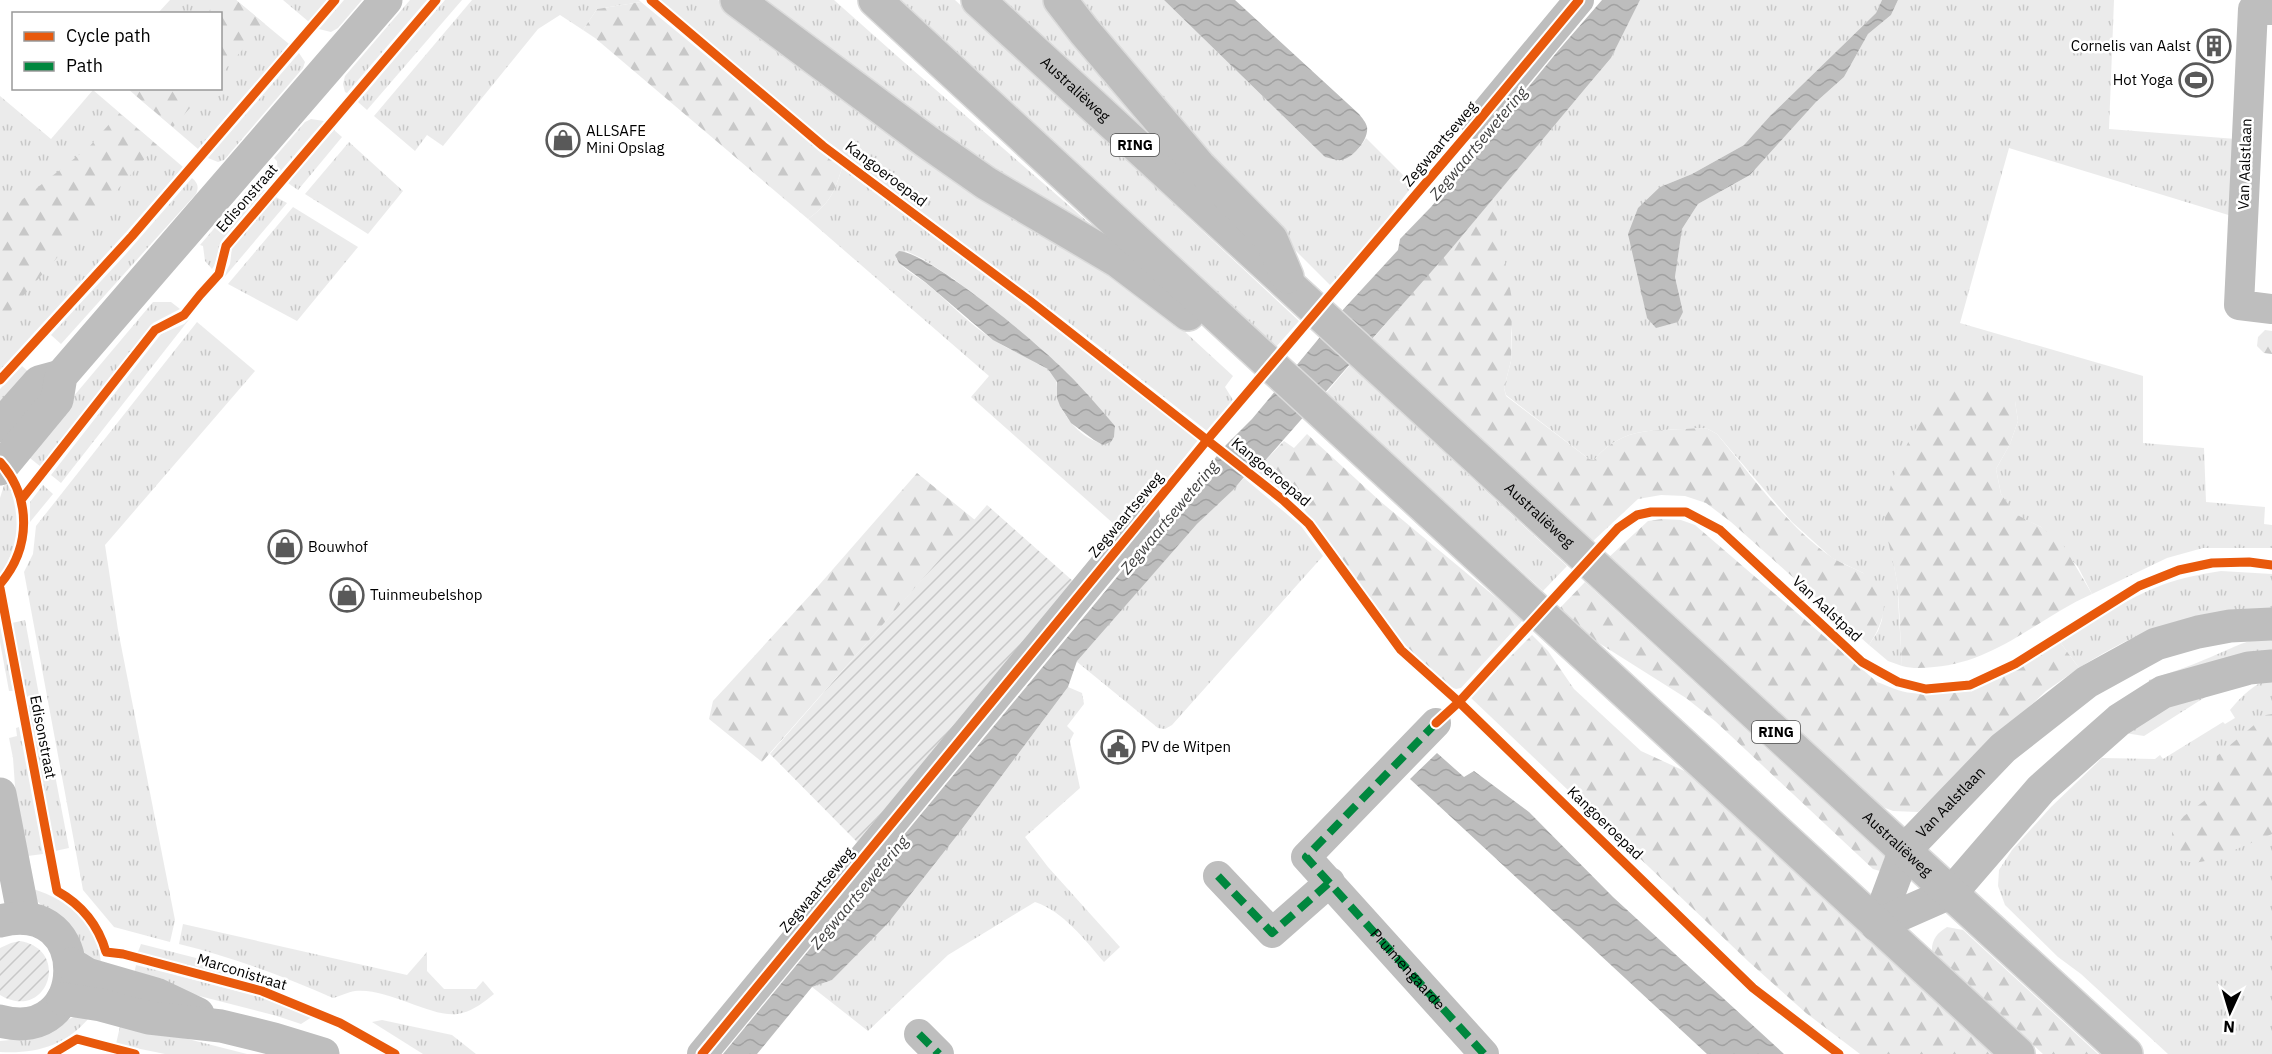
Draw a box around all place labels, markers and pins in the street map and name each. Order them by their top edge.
building icon: Cornelis van Aalst [2196,28,2232,64]
place label: Cornelis van Aalst [2071,36,2191,55]
sports icon: Hot Yoga [2178,62,2214,98]
place label: Hot Yoga [2113,70,2173,89]
place label: ALLSAFE Mini Opslag [586,121,664,157]
shop icon: ALLSAFE Mini Opslag [545,122,581,158]
shop icon: Bouwhof [267,529,303,565]
place label: Bouwhof [308,537,368,556]
shop icon: Tuinmeubelshop [329,577,365,613]
place label: Tuinmeubelshop [370,585,482,604]
public building icon: PV de Witpen [1100,729,1136,765]
place label: PV de Witpen [1141,737,1231,756]

